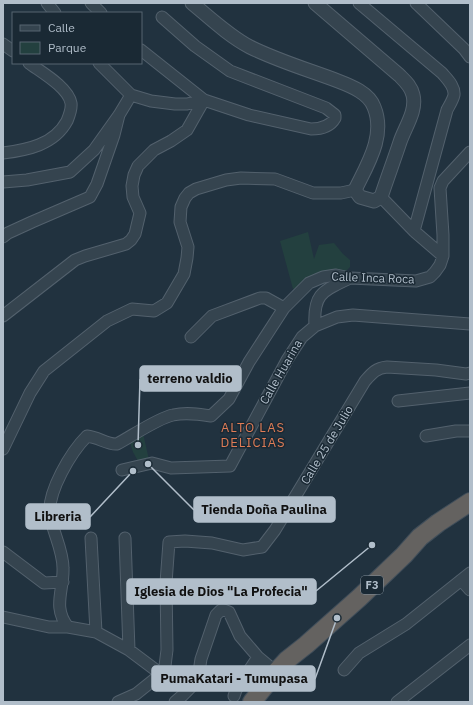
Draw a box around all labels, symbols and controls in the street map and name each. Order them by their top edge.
legend [12,12,142,64]
text: Calle [48,20,75,35]
text: Parque [48,40,87,55]
street label: Calle Inca Roca [331,269,415,286]
street label: Calle Huarina [256,336,305,407]
callout: terreno valdio [140,366,241,391]
text: terreno valdio [147,370,233,387]
street label: Calle 25 de Julio [297,402,356,487]
district label: ALTO LAS DELICIAS [220,419,286,451]
callout: Tienda Doña Paulina [194,497,335,522]
text: Tienda Doña Paulina [201,501,327,518]
callout: Libreria [26,504,90,529]
text: Libreria [34,508,82,525]
road number: F3 [361,576,383,594]
callout: Iglesia de Dios "La Profecia" [127,579,316,604]
text: Iglesia de Dios "La Profecia" [134,583,308,600]
callout: PumaKatari - Tumupasa [152,666,315,691]
text: PumaKatari - Tumupasa [160,670,308,687]

